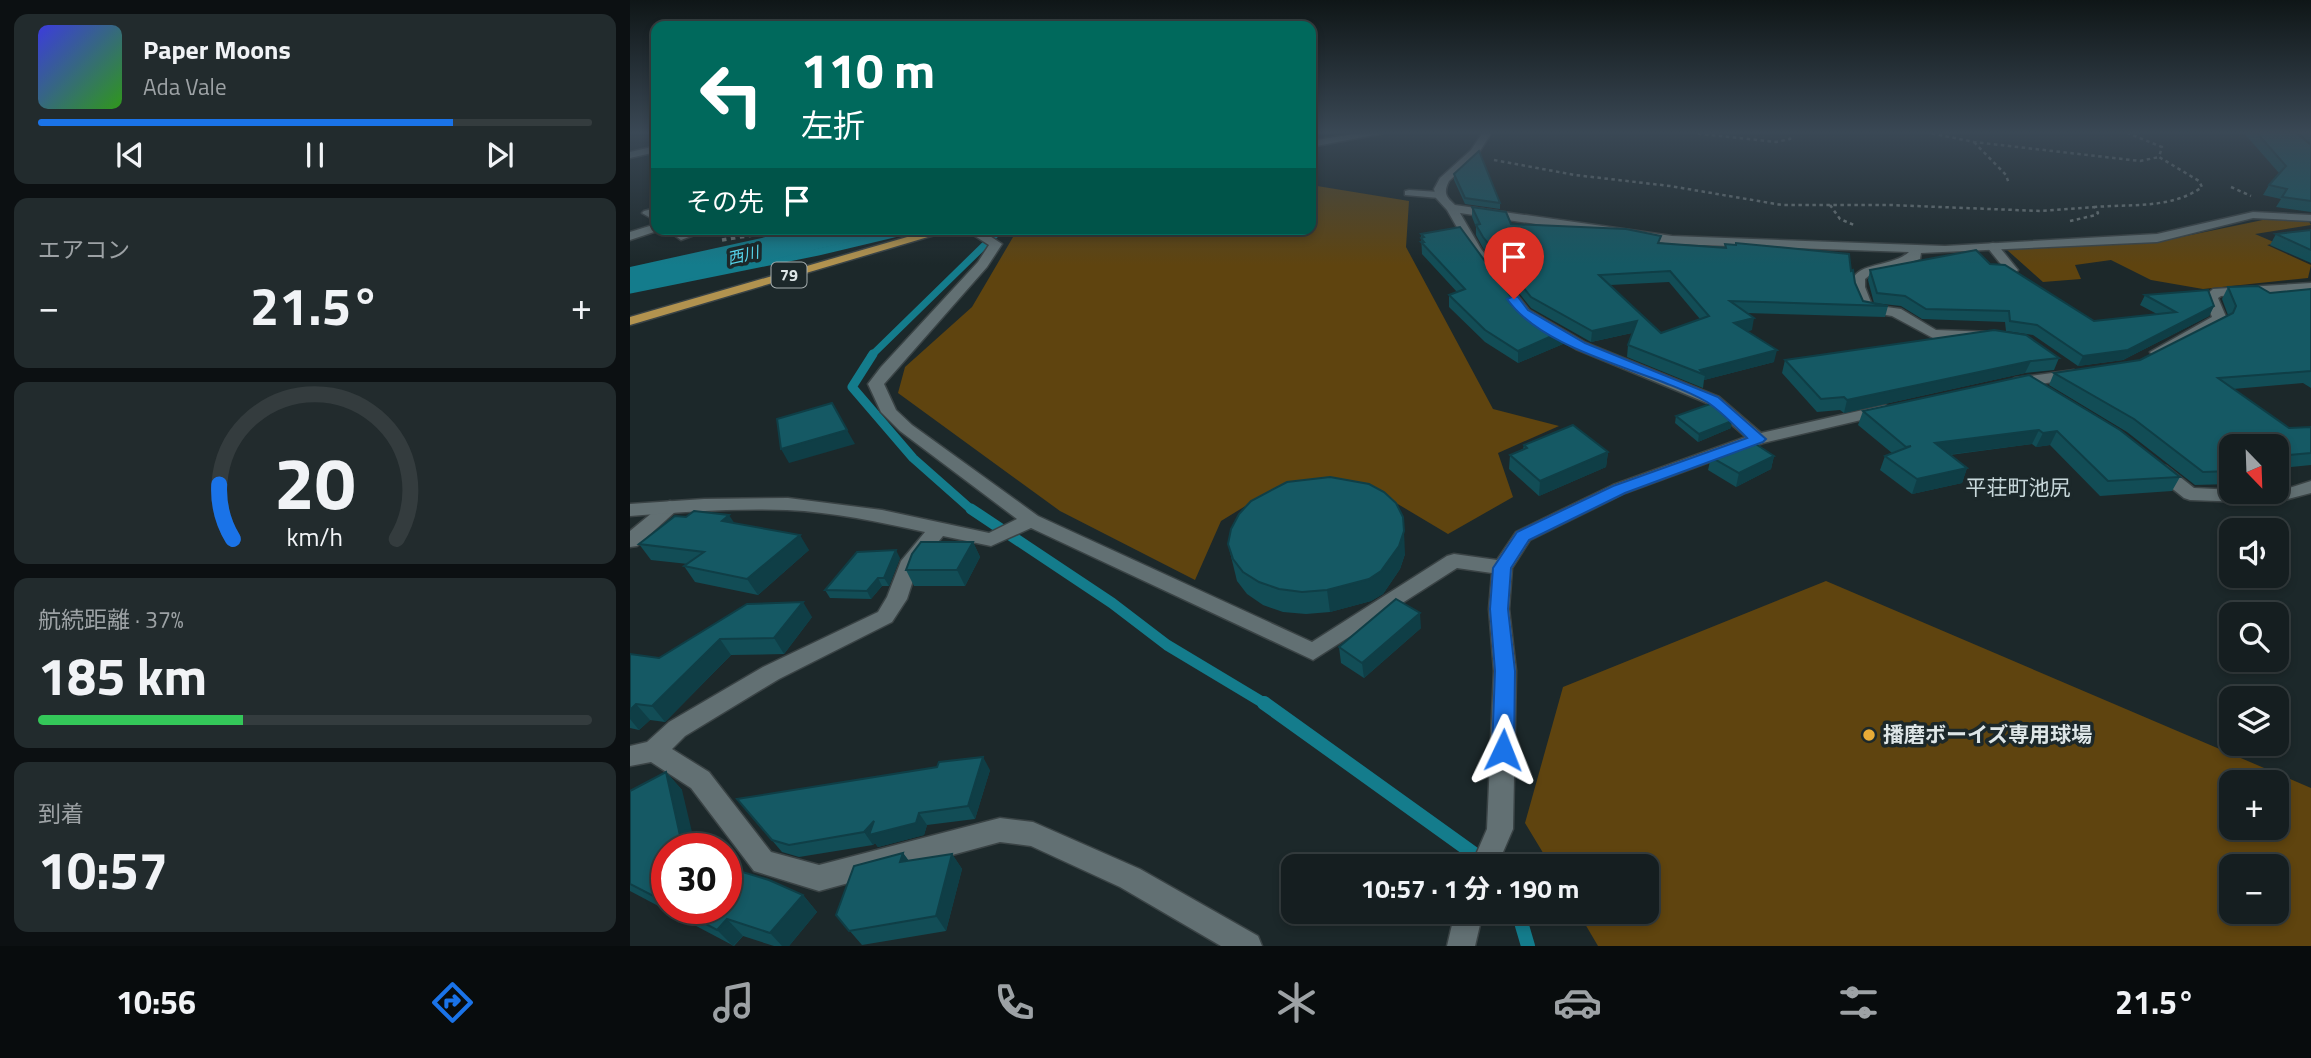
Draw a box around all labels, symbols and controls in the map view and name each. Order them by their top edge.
text: Paper Moons [143,30,291,69]
text: 110 m [801,32,935,107]
icon: left [686,49,777,140]
text: Ada Vale [143,69,227,104]
text: 左折 [801,101,865,149]
icon: previous [111,136,149,174]
icon: pause [296,136,334,174]
icon: next [481,136,519,174]
text: その先 [686,182,764,221]
icon: arrive [778,182,816,220]
pin [1484,227,1544,299]
text: エアコン [38,232,130,267]
icon: arrive [1495,238,1533,276]
water label: 西川 [725,239,763,270]
road number: 79 [772,262,806,288]
text: 21.5° [250,266,380,345]
text: − [38,277,59,335]
text: + [571,277,592,335]
text: 20 [274,427,356,537]
north arrow [2219,434,2289,504]
map controls [2219,434,2289,924]
district label: 平荘町池尻 [1966,471,2071,503]
text: km/h [287,518,343,556]
button: sound [2219,518,2289,588]
text: 航続距離 · 37% [38,602,184,637]
button: search [2219,602,2289,672]
text: 185 km [38,636,207,715]
button: layers [2219,686,2289,756]
position arrow [1466,713,1540,787]
place label: 播磨ボーイズ専用球場 [1883,718,2092,750]
marker: 播磨ボーイズ専用球場 [1861,727,1877,743]
button: + [2219,770,2289,840]
text: 到着 [38,796,84,831]
text: 10:57 [38,830,168,909]
speed limit sign: 30 [651,833,742,924]
button: − [2219,854,2289,924]
text: 10:57 · 1 分 · 190 m [1361,869,1579,908]
text: 10:56 [116,978,196,1026]
icon: directions [428,978,477,1027]
icon: music [709,978,758,1027]
icon: phone [990,978,1039,1027]
icon: climate [1272,978,1321,1027]
icon: car [1553,978,1602,1027]
icon: filters [1834,978,1883,1027]
text: 21.5° [2115,978,2195,1026]

